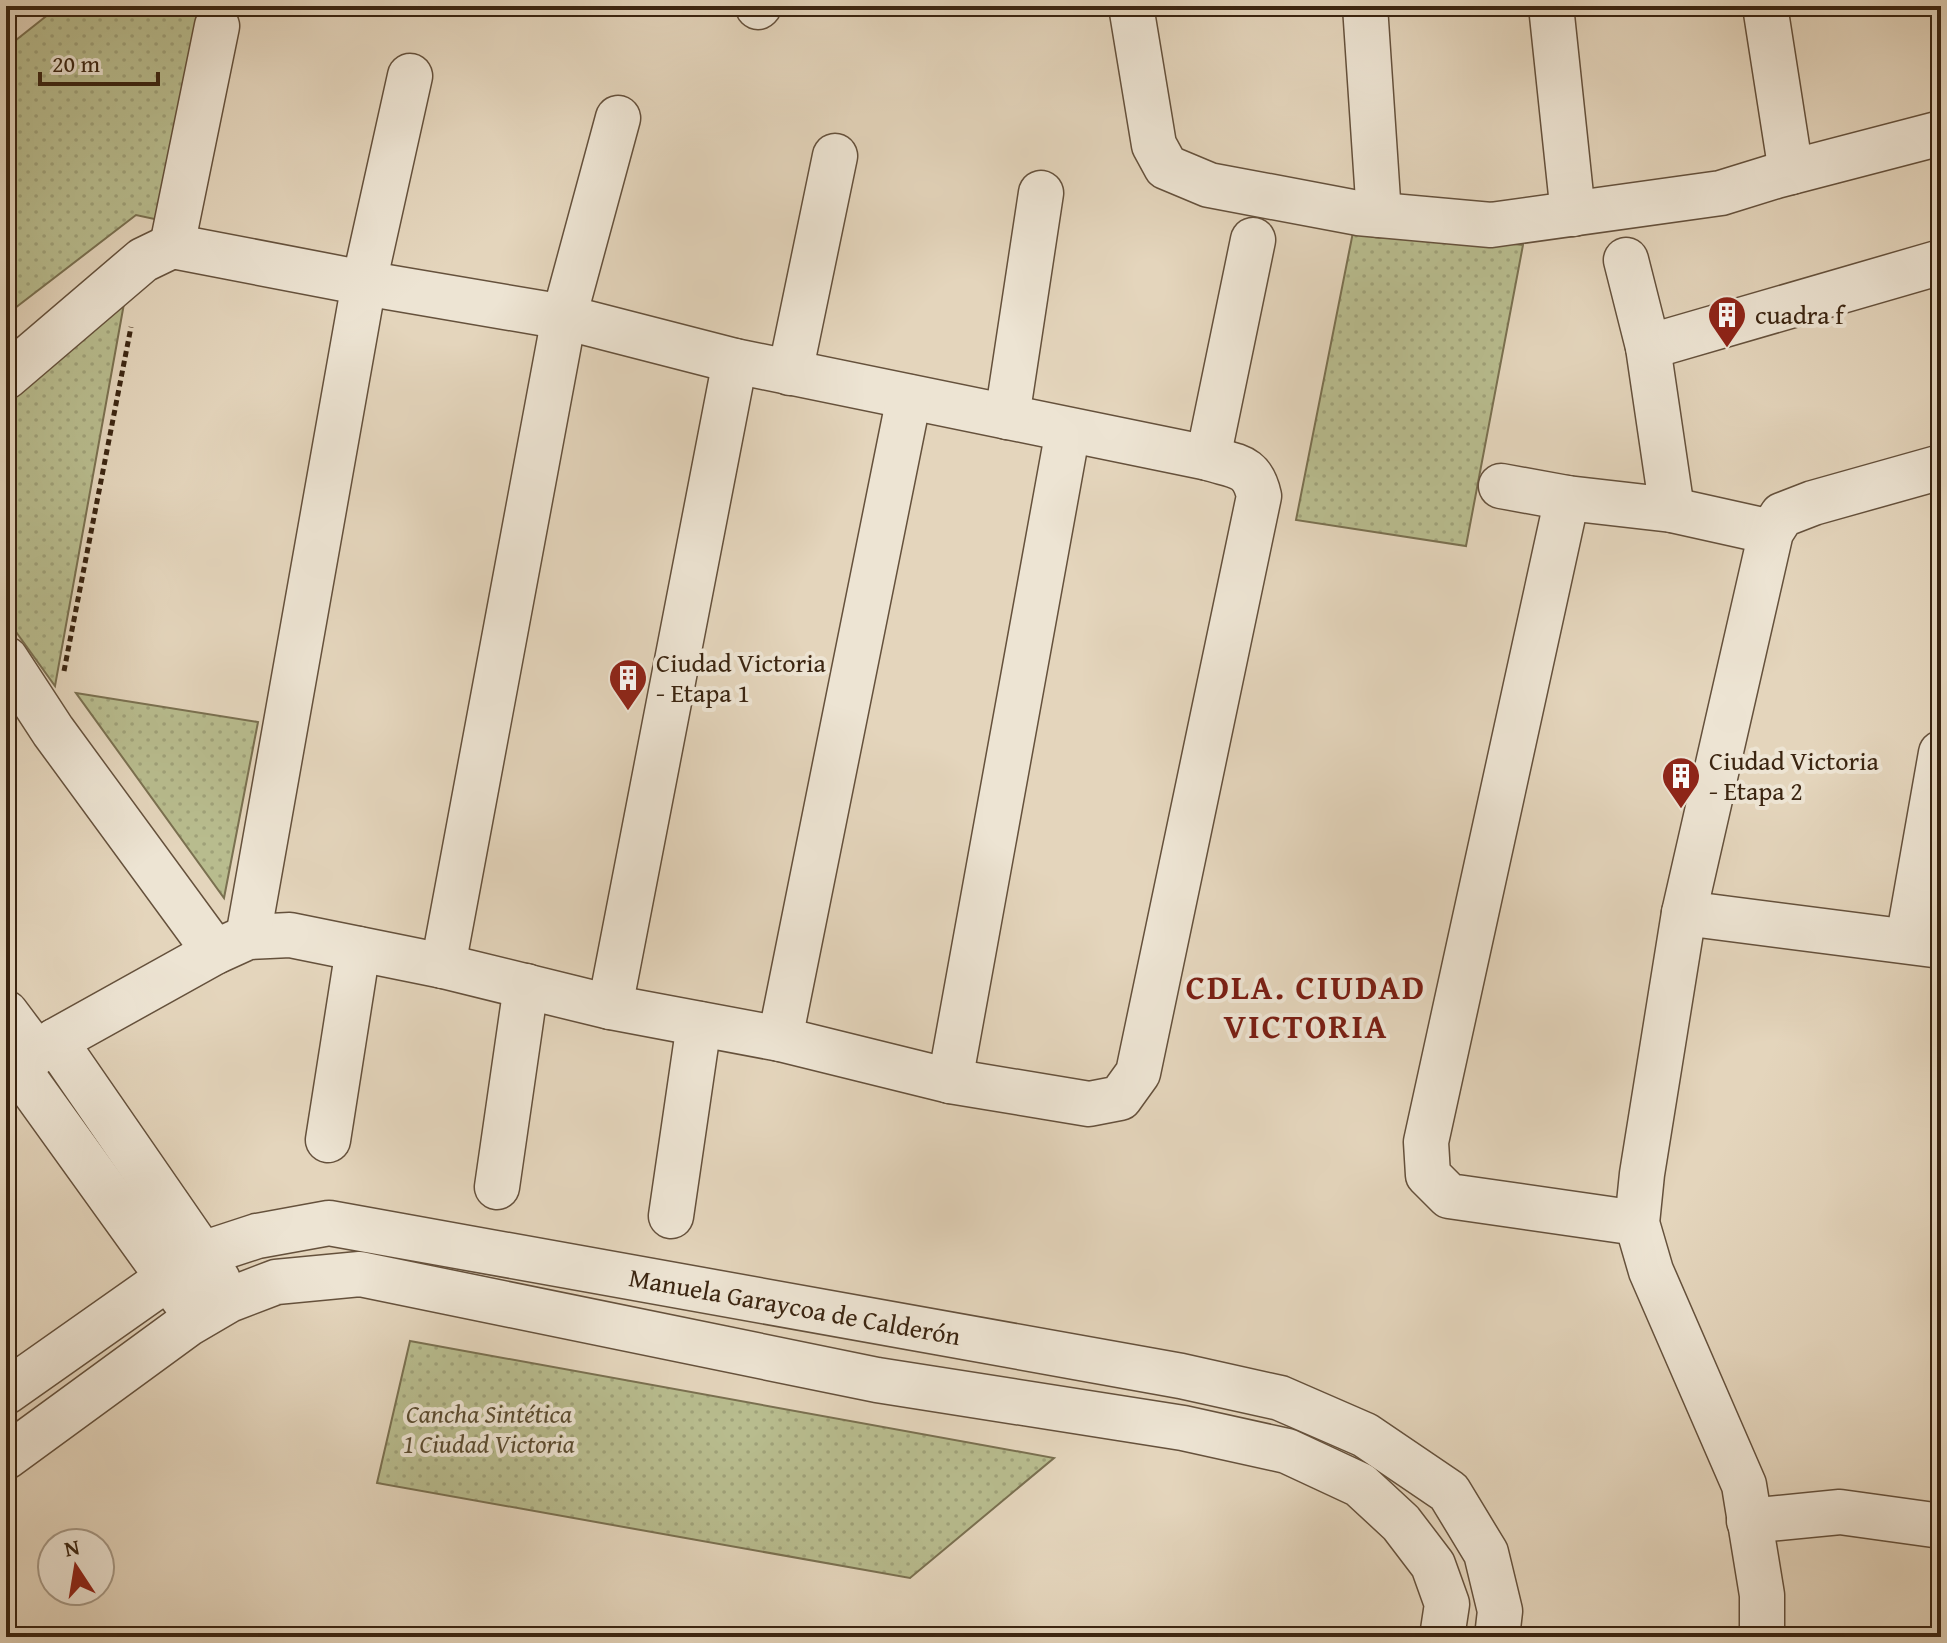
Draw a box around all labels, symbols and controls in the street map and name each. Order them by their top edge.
scale bar [40,36,158,86]
text: 20 m [52,46,100,81]
building icon: cuadra f [1706,294,1748,349]
place label: cuadra f [1755,295,1846,334]
place label: Ciudad Victoria - Etapa 1 [656,643,827,712]
building icon: Ciudad Victoria - Etapa 1 [607,657,649,712]
place label: Ciudad Victoria - Etapa 2 [1709,741,1880,810]
building icon: Ciudad Victoria - Etapa 2 [1660,755,1702,810]
district label: CDLA. CIUDAD VICTORIA [1186,962,1426,1050]
street label: Manuela Garaycoa de Calderón [626,1257,964,1355]
park label: Cancha Sintética 1 Ciudad Victoria [403,1394,575,1463]
north arrow [36,1527,116,1607]
text: N [61,1530,83,1565]

